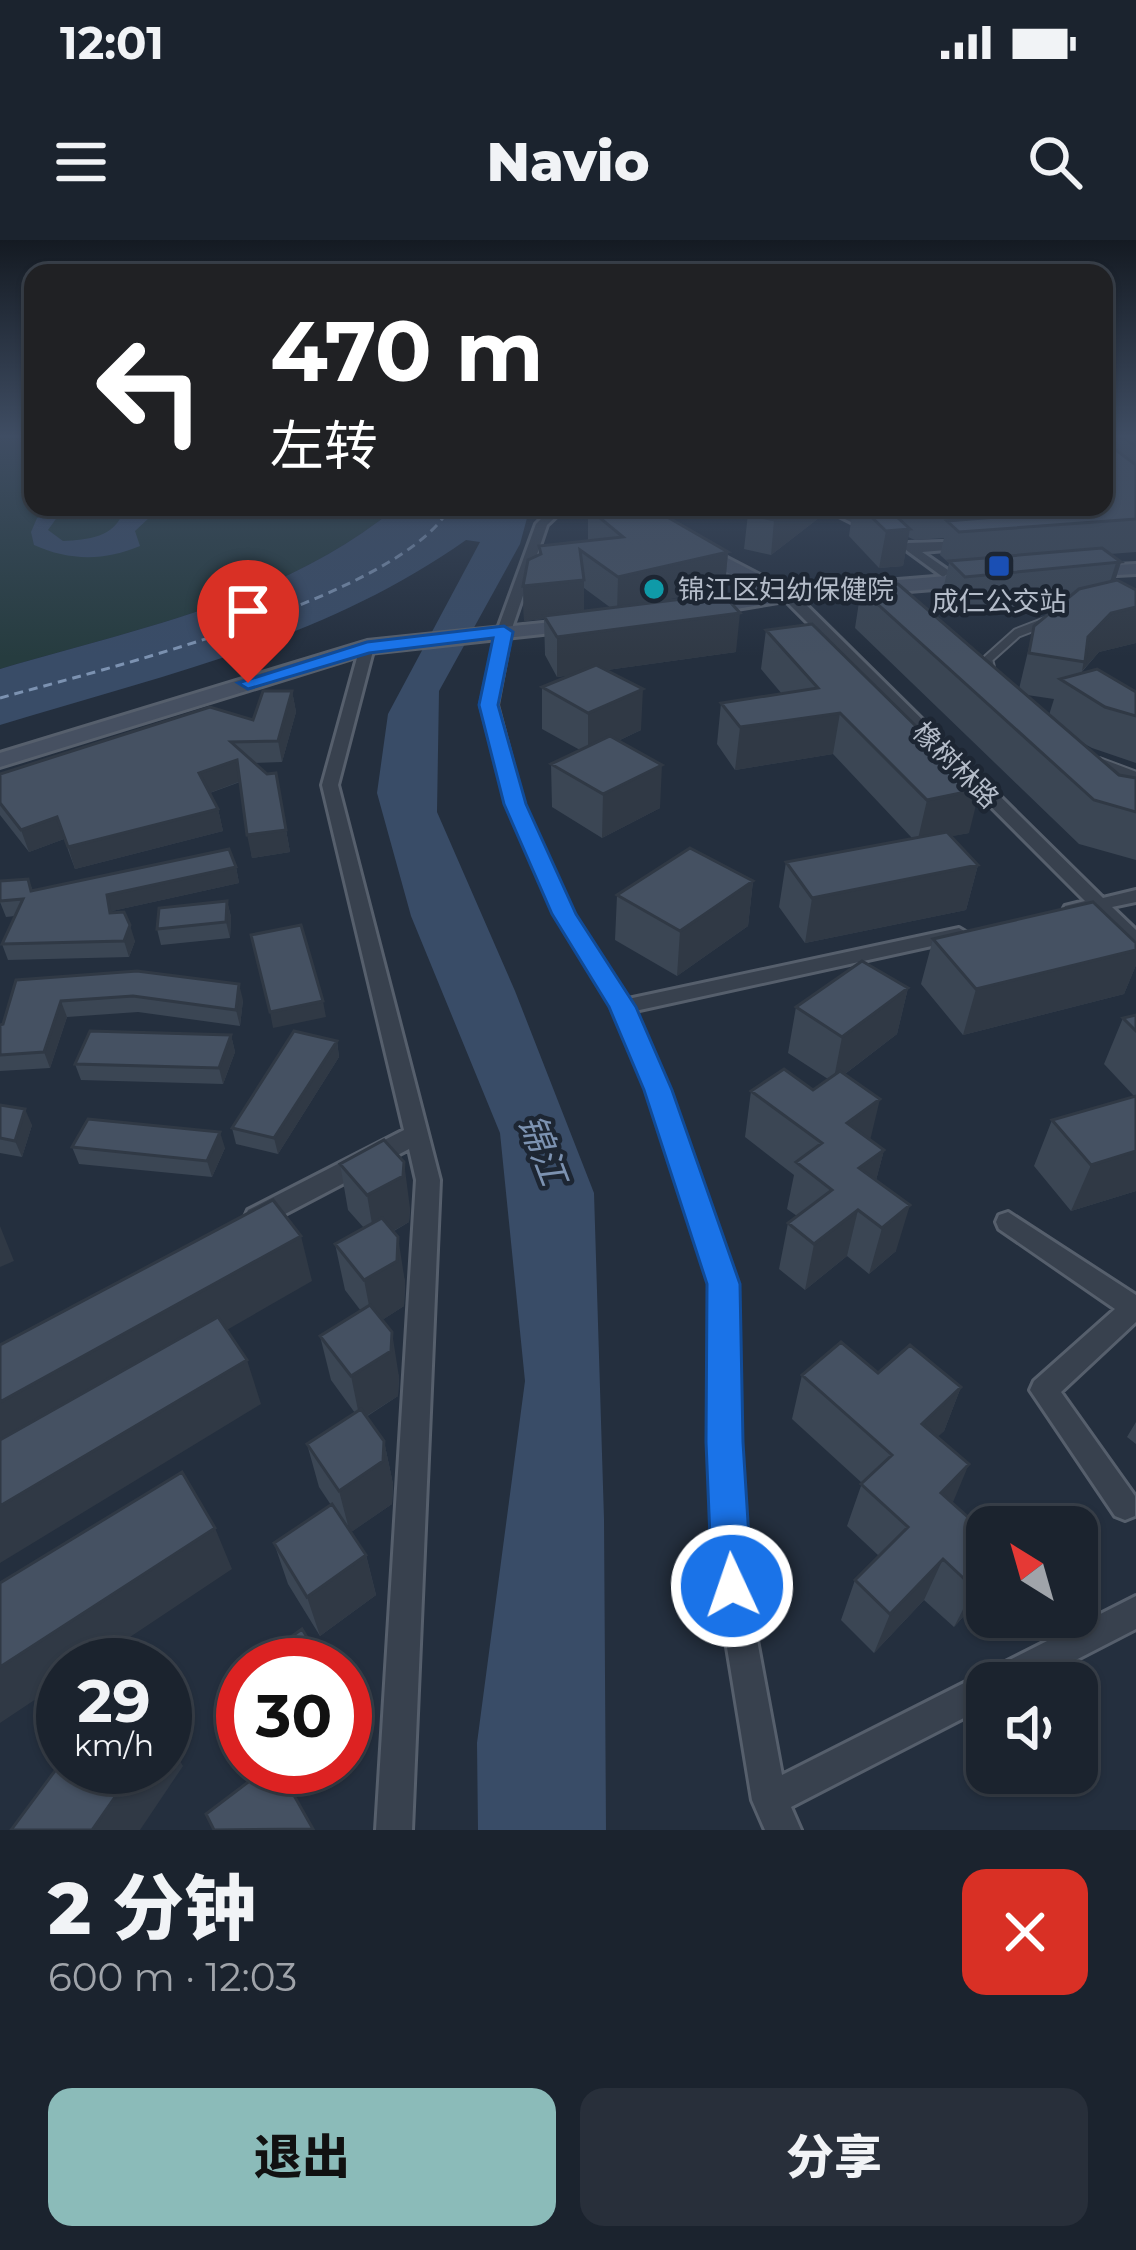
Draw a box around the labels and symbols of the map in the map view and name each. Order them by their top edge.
marker: 成仁公交站 [986,553,1012,579]
pin [197,560,299,683]
place label: 锦江区妇幼保健院 [678,573,894,606]
marker: 锦江区妇幼保健院 [641,576,667,602]
place label: 成仁公交站 [932,585,1067,618]
street label: 橡树林路 [906,715,1006,815]
water label: 锦江 [510,1107,578,1194]
north arrow [966,1506,1098,1638]
position arrow [669,1523,795,1649]
speed limit sign: 30 [216,1638,372,1794]

